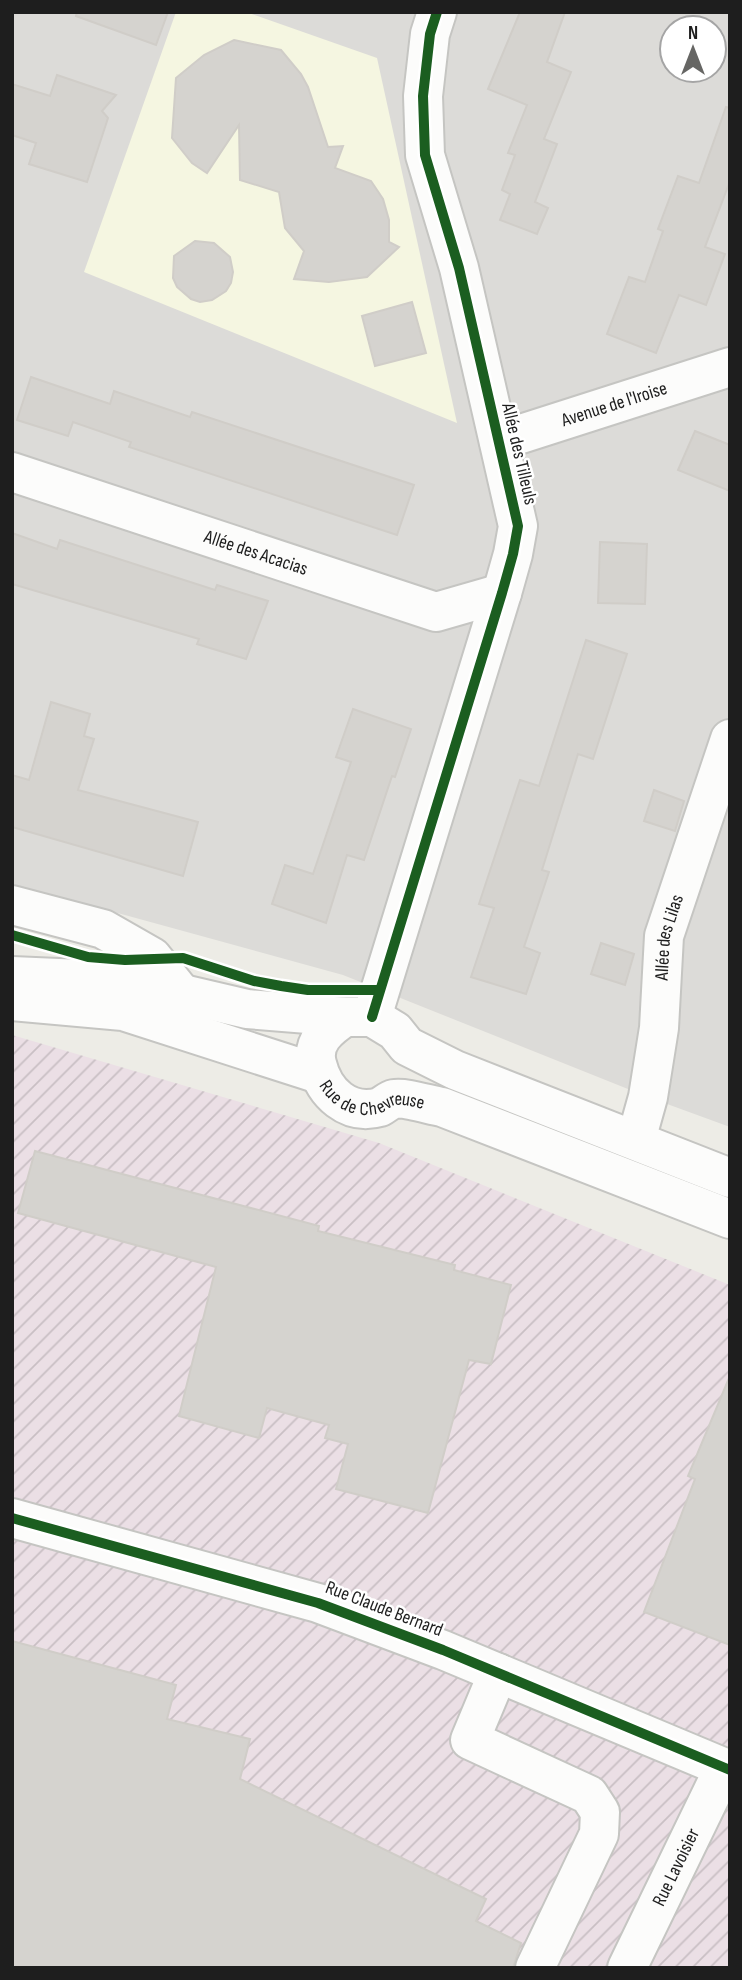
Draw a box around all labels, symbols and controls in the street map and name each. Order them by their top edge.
north arrow [658,14,728,84]
text: N [688,22,698,45]
street label: Avenue de l'Iroise [558,376,670,432]
street label: Allée des Tilleuls [496,400,542,507]
street label: Allée des Acacias [200,524,311,580]
street label: Allée des Lilas [650,891,689,982]
street label: Rue de Chevreuse [314,1076,427,1121]
street label: Rue Claude Bernard [322,1576,446,1642]
street label: Rue Lavoisier [647,1824,705,1910]

